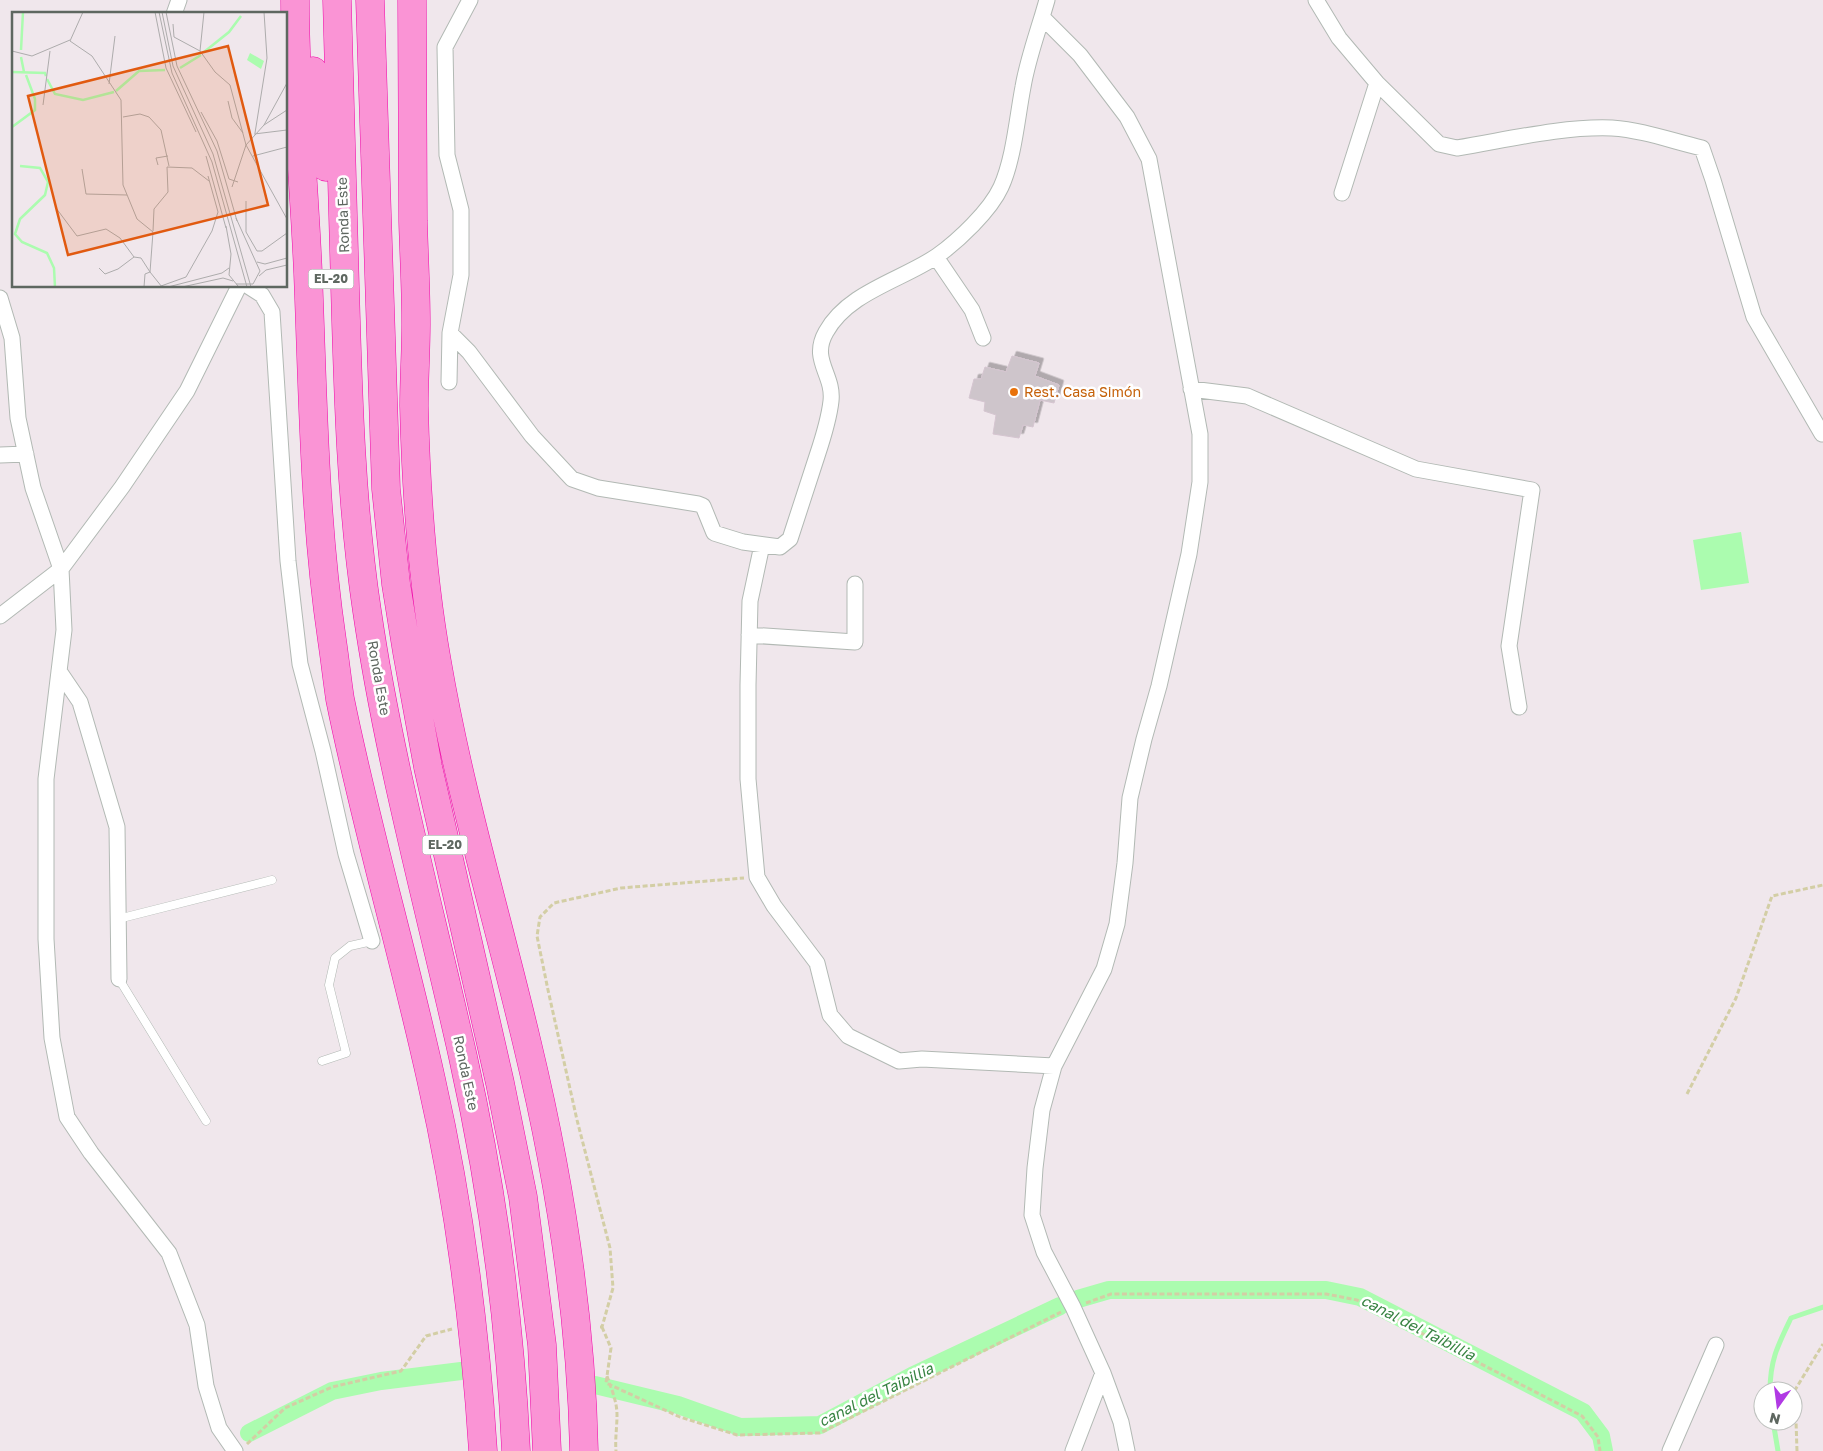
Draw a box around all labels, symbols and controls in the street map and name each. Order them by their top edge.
inset map [12,12,288,288]
street label: Ronda Este [333,177,352,253]
road number: EL-20 [308,270,354,288]
place label: Rest. Casa Simón [1024,383,1141,400]
marker: Rest. Casa Simón [1008,386,1020,398]
street label: Ronda Este [365,639,394,717]
road number: EL-20 [422,836,468,854]
street label: Ronda Este [450,1034,483,1112]
water label: canal del Taibillia [1359,1291,1479,1364]
water label: canal del Taibillia [815,1358,936,1430]
north arrow [1753,1381,1803,1431]
text: N [1768,1410,1782,1429]

